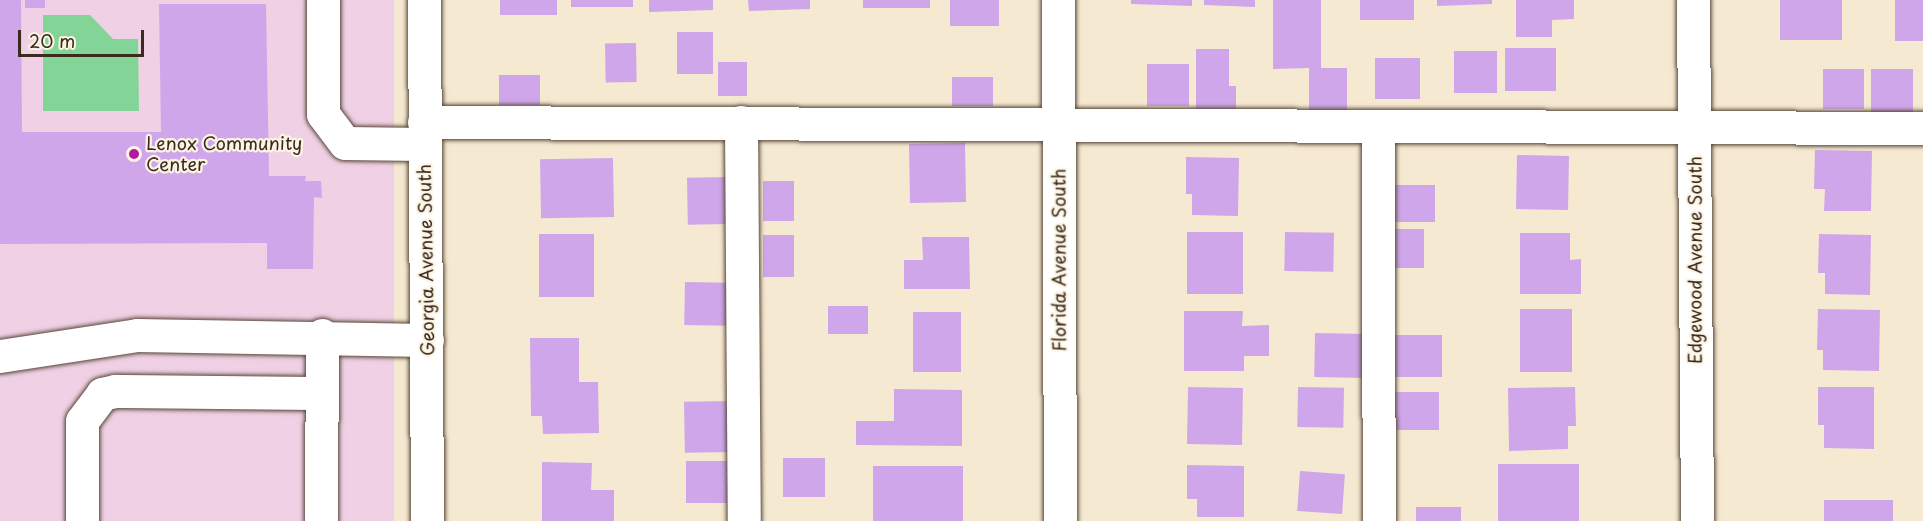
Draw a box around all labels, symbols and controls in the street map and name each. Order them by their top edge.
scale bar [21,18,147,56]
text: 20 m [29,27,75,54]
place label: Lenox Community Center [146,133,302,176]
marker: Lenox Community Center [127,147,141,161]
street label: Edgewood Avenue South [1684,156,1706,364]
street label: Georgia Avenue South [414,164,438,356]
street label: Florida Avenue South [1048,169,1070,351]

